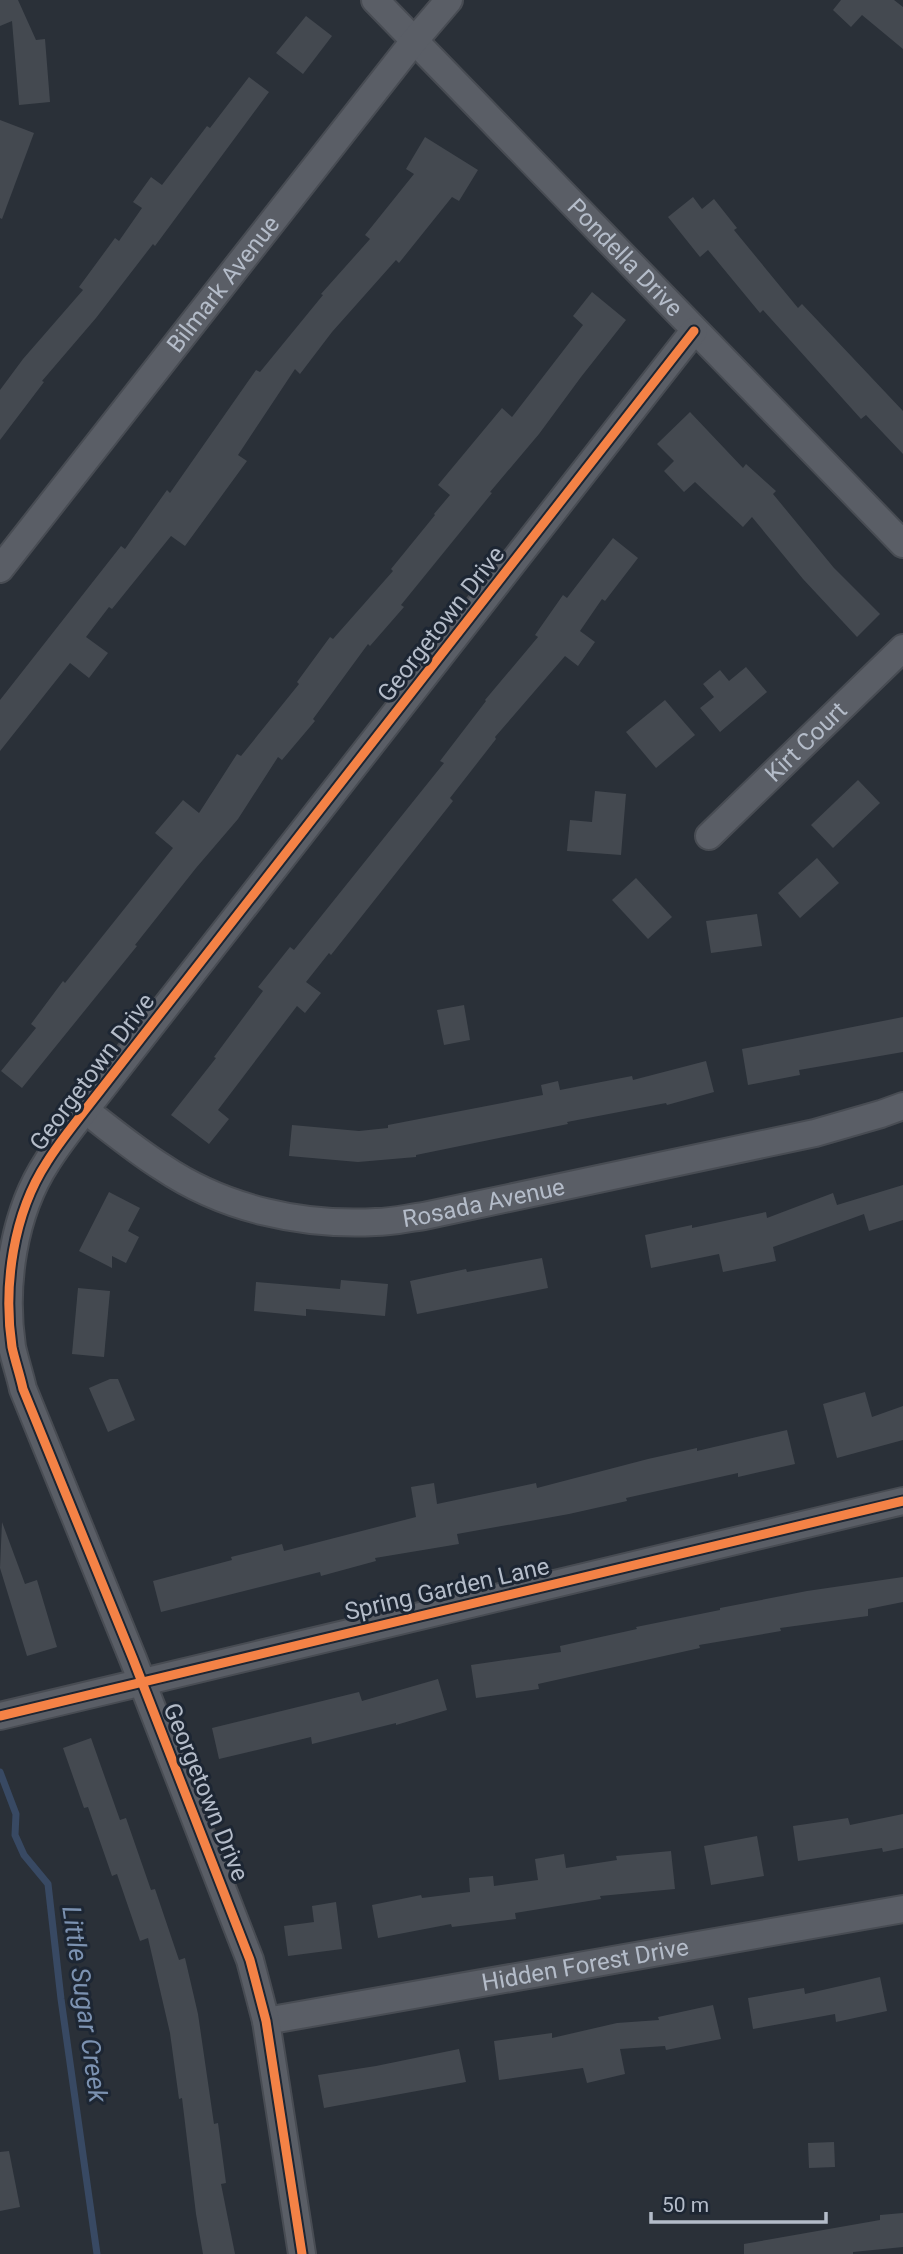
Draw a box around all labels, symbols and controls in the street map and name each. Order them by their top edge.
street label: Pondella Drive [562,193,688,322]
street label: Bilmark Avenue [161,210,285,358]
street label: Georgetown Drive [372,541,510,707]
street label: Kirt Court [759,696,853,788]
street label: Georgetown Drive [24,988,160,1156]
street label: Rosada Avenue [400,1173,567,1233]
street label: Spring Garden Lane [342,1552,552,1626]
street label: Georgetown Drive [158,1699,254,1885]
water label: Little Sugar Creek [56,1904,114,2105]
street label: Hidden Forest Drive [479,1933,691,1997]
scale bar [651,2180,826,2224]
text: 50 m [662,2193,709,2217]

